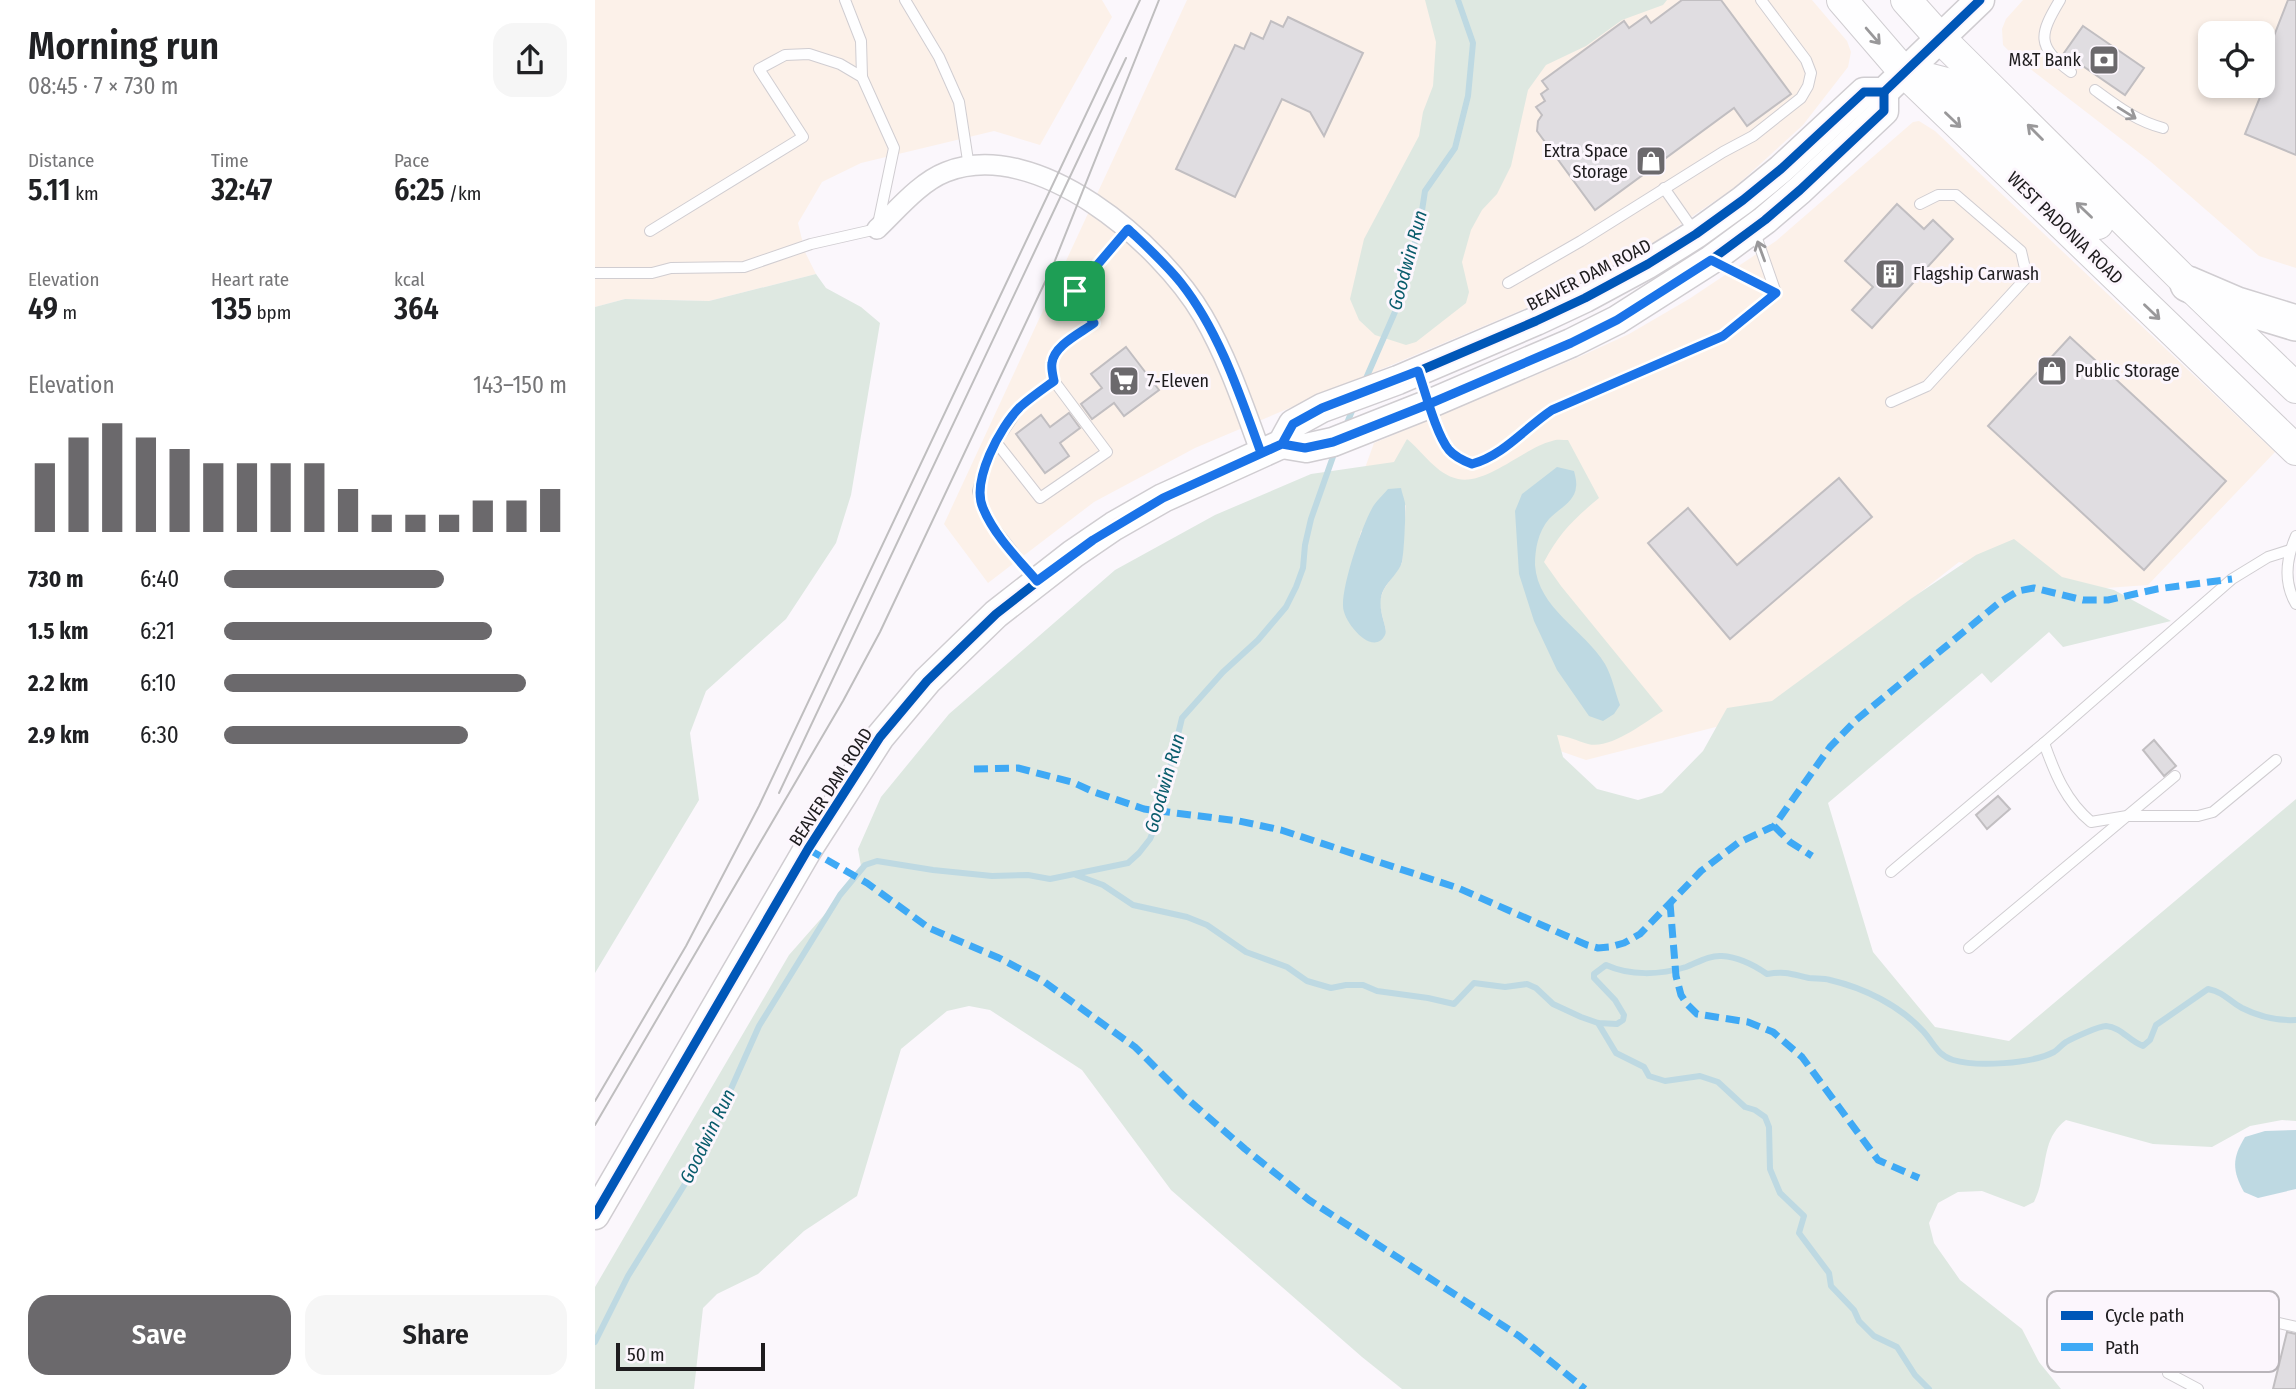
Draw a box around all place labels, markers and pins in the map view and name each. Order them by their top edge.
bank icon: M&T Bank [2087,43,2121,77]
place label: M&T Bank [2009,49,2082,71]
place label: Extra Space Storage [1544,140,1628,183]
shop icon: Extra Space Storage [1634,144,1668,178]
building icon: Flagship Carwash [1873,257,1907,291]
pin [1045,261,1105,321]
place label: Flagship Carwash [1913,263,2039,285]
shop icon: Public Storage [2035,354,2069,388]
place label: Public Storage [2075,360,2180,382]
supermarket icon: 7-Eleven [1107,364,1141,398]
place label: 7-Eleven [1147,370,1209,392]

